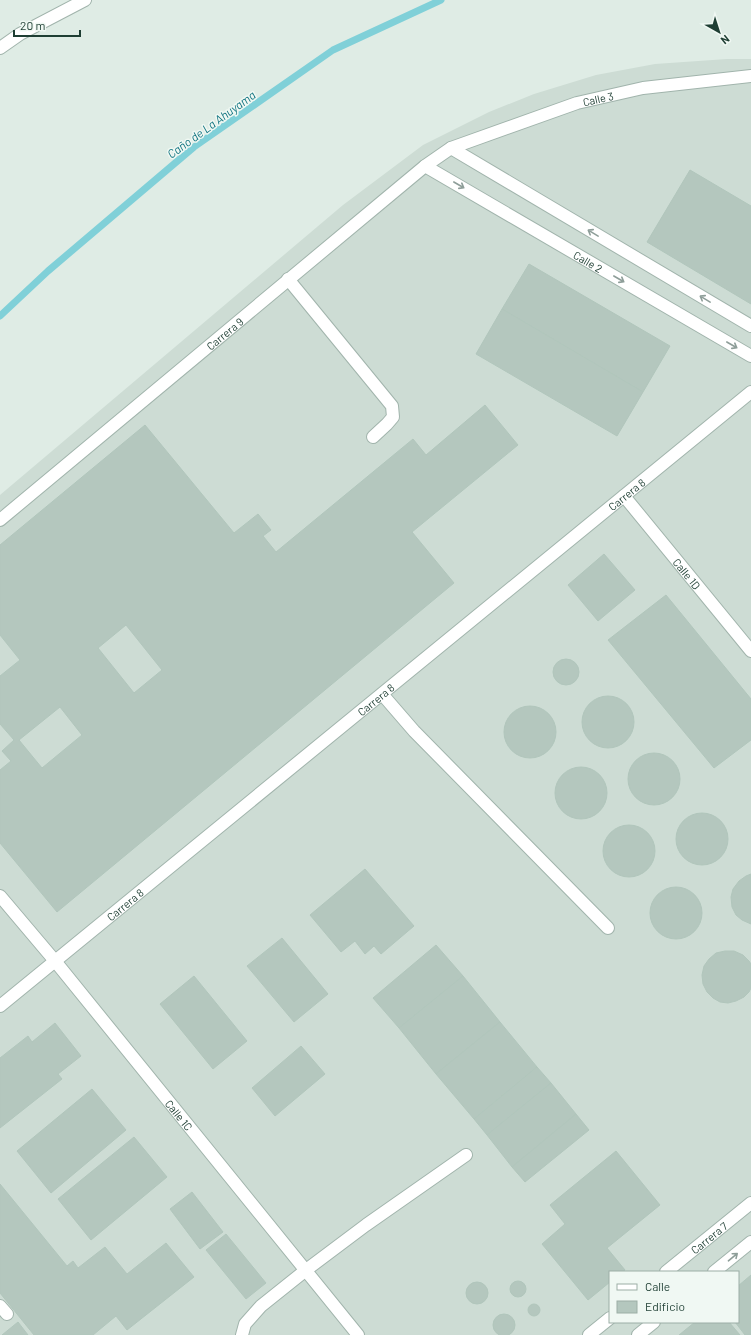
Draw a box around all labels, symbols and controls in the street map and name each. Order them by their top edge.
scale bar [14,12,80,38]
north arrow [699,12,739,52]
text: 20 m [20,18,46,32]
text: N [719,33,733,48]
water label: Caño de La Ahuyama [164,87,258,161]
street label: Calle 3 [581,88,615,108]
one-way arrow [453,182,465,190]
one-way arrow [587,228,599,236]
street label: Calle 2 [572,248,605,275]
one-way arrow [613,276,625,284]
one-way arrow [699,294,711,302]
street label: Carrera 9 [203,314,245,352]
one-way arrow [726,341,737,349]
street label: Carrera 8 [605,475,648,513]
street label: Calle 1D [671,555,704,592]
street label: Carrera 8 [354,680,397,718]
street label: Carrera 8 [104,885,146,923]
street label: Calle 1C [163,1097,196,1133]
street label: Carrera 7 [688,1219,730,1256]
one-way arrow [727,1252,738,1261]
legend [609,1271,739,1323]
text: Calle [645,1279,670,1293]
text: Edificio [645,1299,685,1313]

